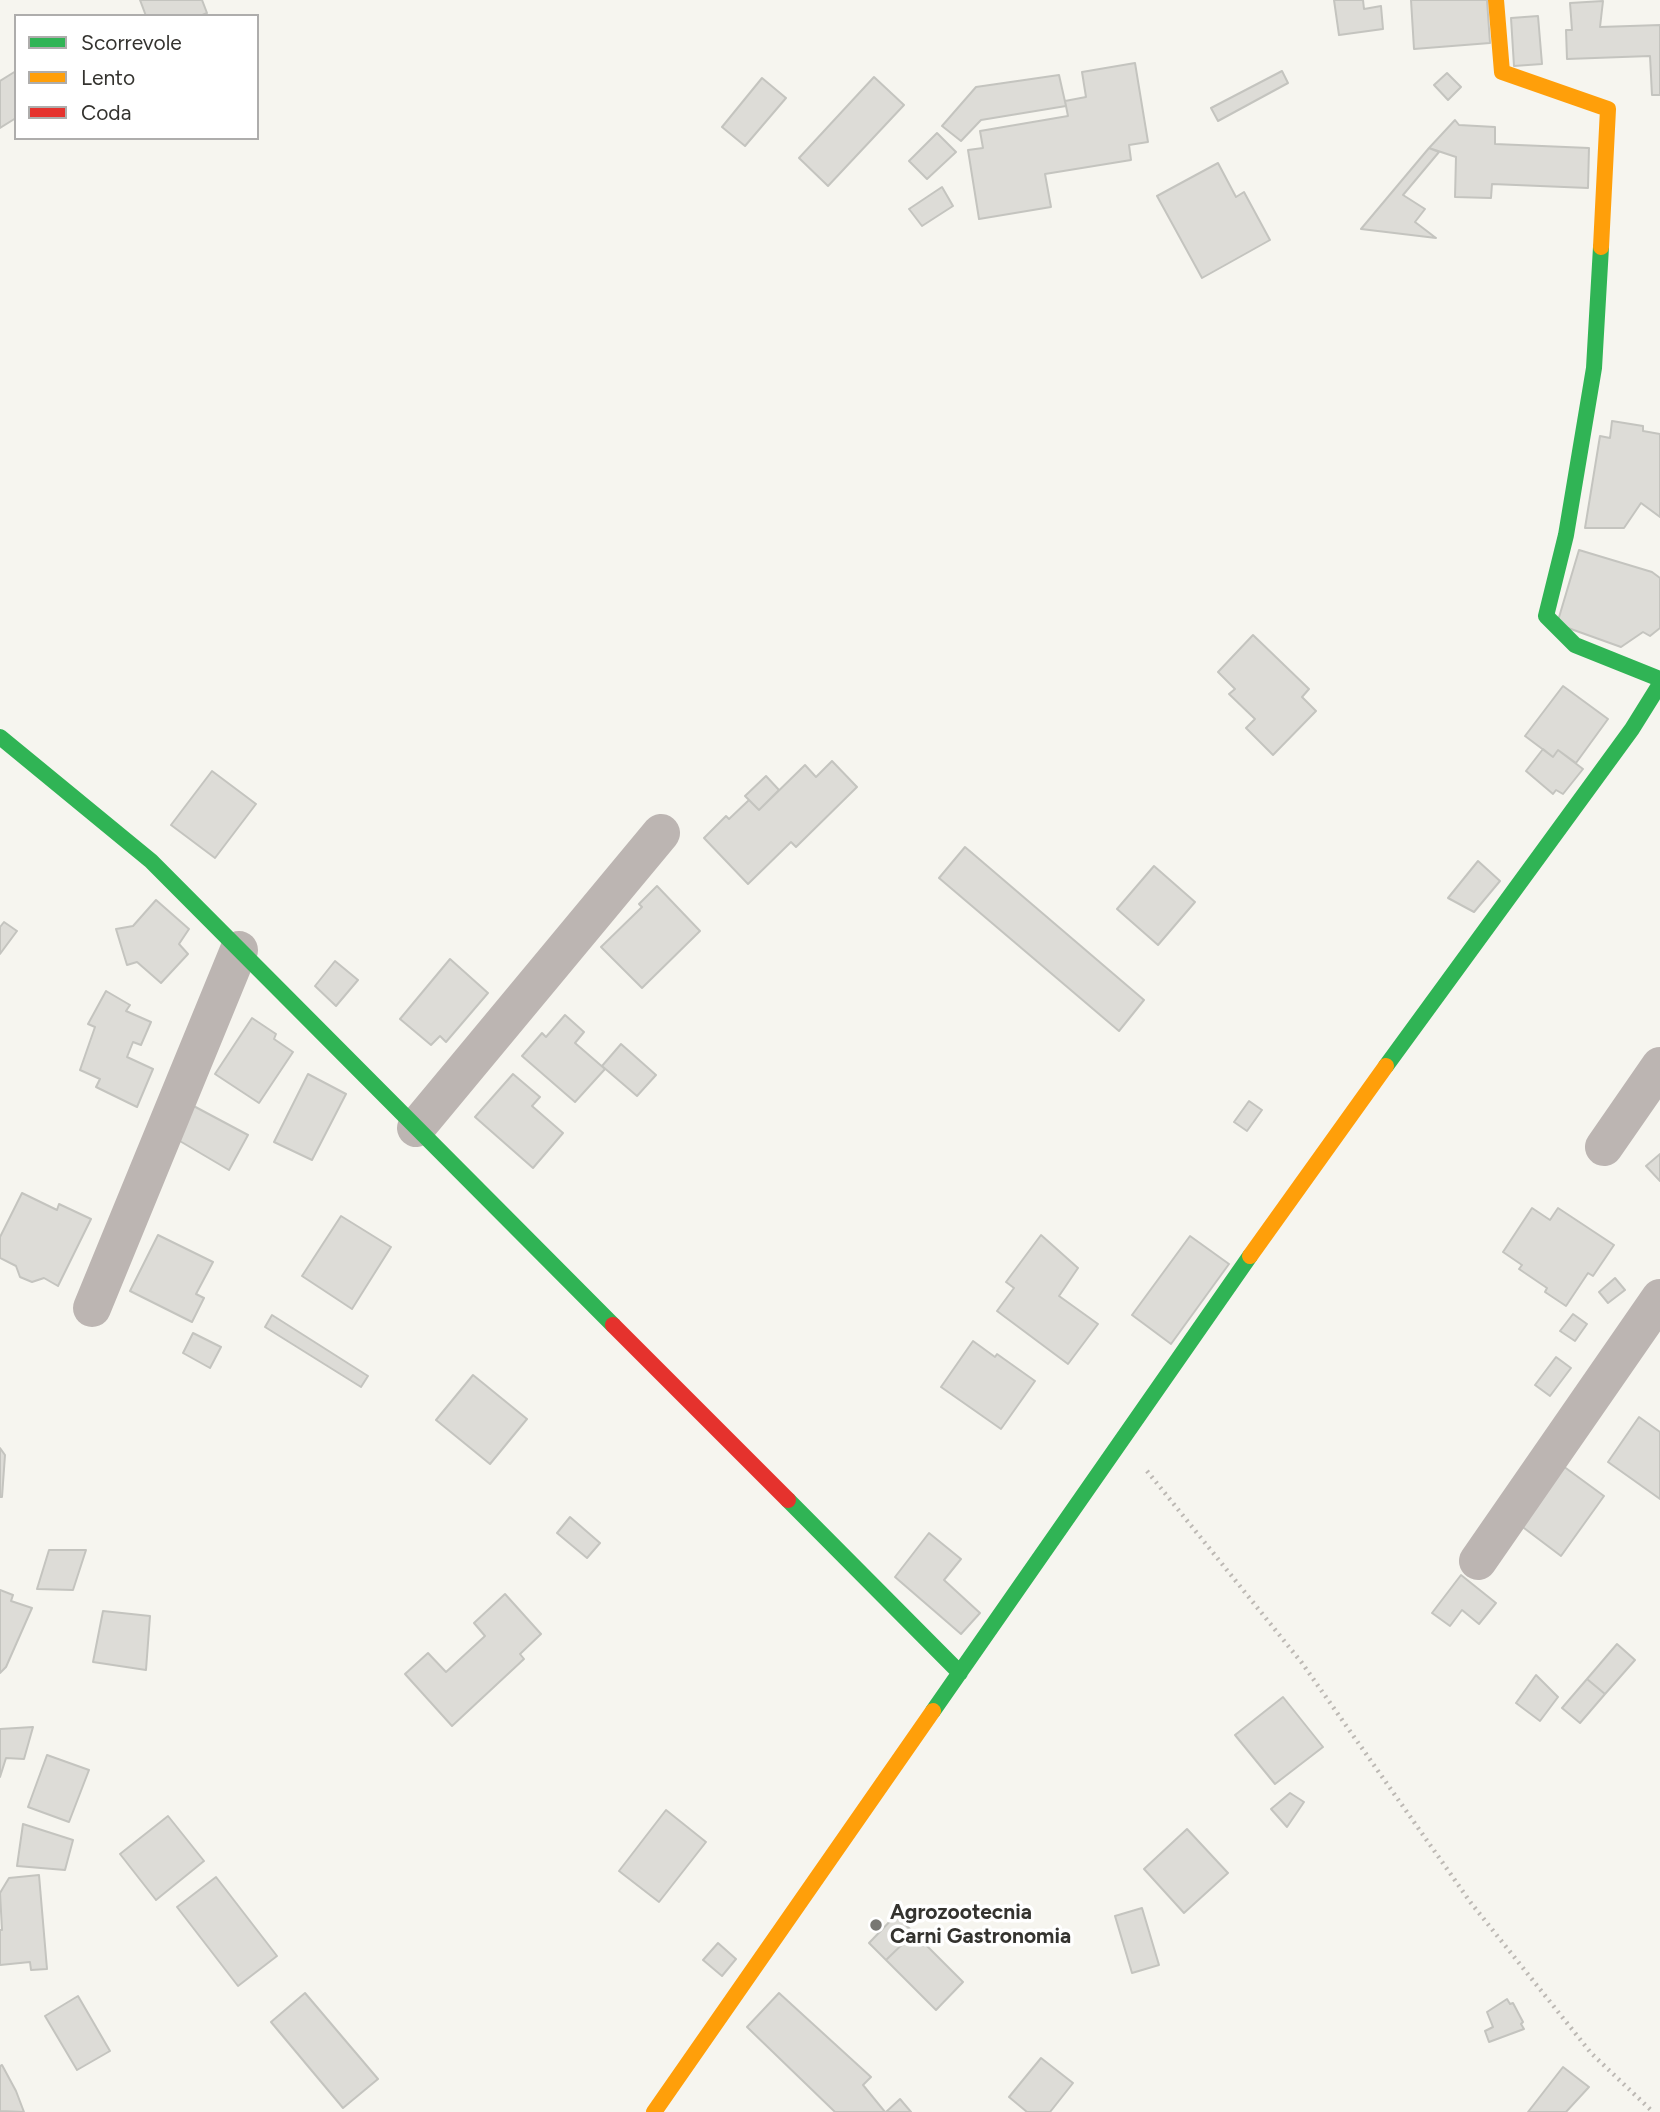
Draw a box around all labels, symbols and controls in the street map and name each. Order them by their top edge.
legend [14,14,259,140]
text: Scorrevole [81,30,182,55]
text: Lento [81,65,135,90]
text: Coda [81,100,131,125]
place label: Agrozootecnia Carni Gastronomia [890,1900,1071,1950]
marker: Agrozootecnia Carni Gastronomia [868,1917,884,1933]

